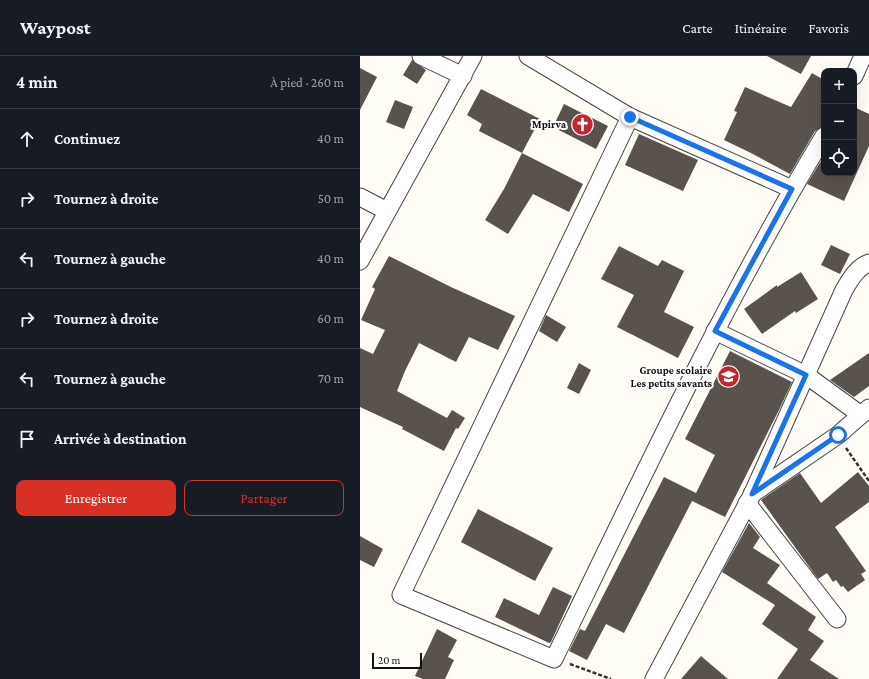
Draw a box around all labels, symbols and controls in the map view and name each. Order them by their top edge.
text: Waypost [20,17,91,38]
text: Carte [682,20,713,36]
text: Itinéraire [735,20,787,36]
text: Favoris [809,20,849,36]
map controls [821,68,857,176]
button: + [821,68,857,104]
text: 4 min [16,73,58,92]
text: À pied · 260 m [270,75,344,90]
button: − [821,104,857,140]
route end [621,108,639,126]
church icon: Mpirva [569,111,595,137]
place label: Mpirva [532,118,567,130]
icon: ahead [16,128,38,150]
text: Continuez [54,131,120,147]
text: 40 m [317,131,344,146]
button: locate [821,140,857,176]
icon: right [16,188,38,210]
text: Tournez à droite [54,191,158,207]
text: 50 m [318,191,344,206]
icon: left [16,248,38,270]
text: Tournez à gauche [54,251,166,267]
text: 40 m [317,251,344,266]
icon: right [16,308,38,330]
text: Tournez à droite [54,311,158,327]
text: 60 m [317,311,344,326]
school or university icon: Groupe scolaire Les petits savants [715,363,741,389]
place label: Groupe scolaire Les petits savants [631,364,713,389]
icon: left [16,368,38,390]
text: Tournez à gauche [54,371,166,387]
text: 70 m [318,371,344,386]
route start [829,426,847,444]
icon: arrive [16,428,38,450]
text: Arrivée à destination [54,431,187,447]
button: Enregistrer [16,480,176,516]
button: Partager [184,480,344,516]
scale bar [372,651,422,670]
text: 20 m [378,654,400,666]

